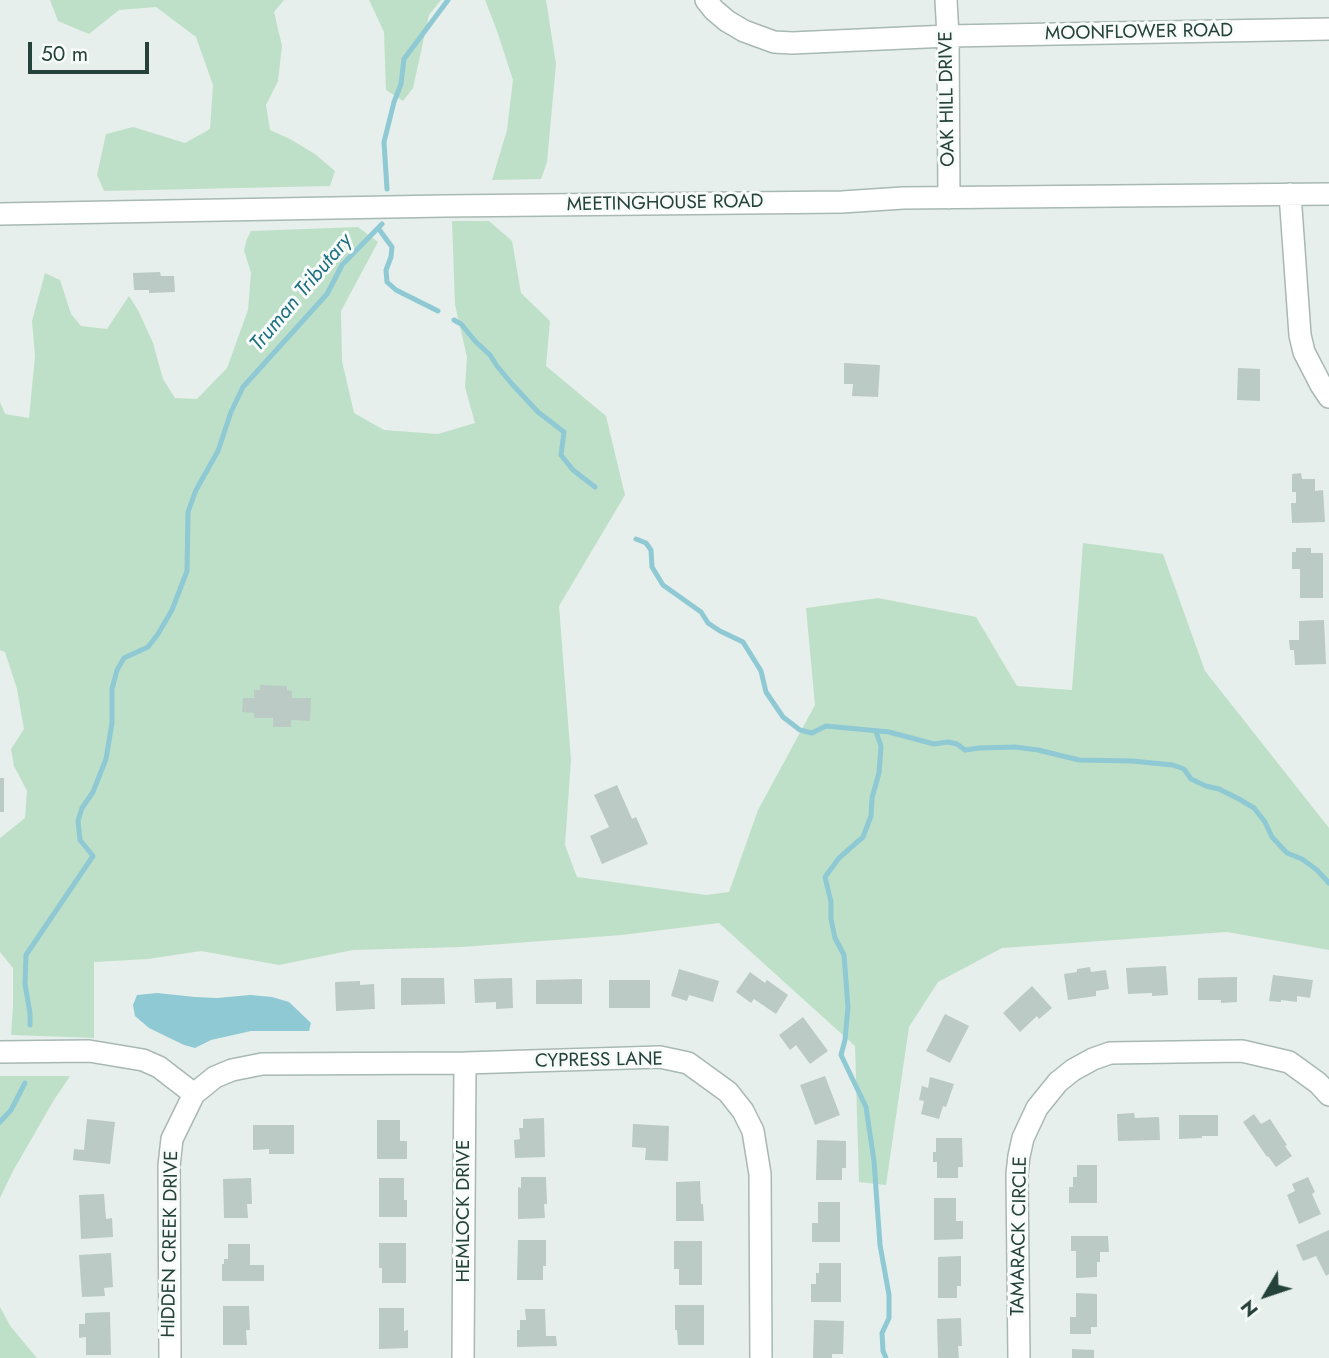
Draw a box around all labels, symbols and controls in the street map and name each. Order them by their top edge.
street label: MOONFLOWER ROAD [1045,20,1233,46]
scale bar [32,28,152,72]
street label: OAK HILL DRIVE [935,31,961,167]
text: 50 m [41,39,88,69]
street label: MEETINGHOUSE ROAD [566,191,764,217]
water label: Truman Tributary [246,229,358,357]
street label: CYPRESS LANE [535,1048,663,1074]
street label: HEMLOCK DRIVE [453,1139,475,1283]
street label: HIDDEN CREEK DRIVE [158,1150,184,1338]
street label: TAMARACK CIRCLE [1007,1156,1033,1316]
north arrow [1231,1260,1301,1330]
text: N [1234,1294,1265,1323]

